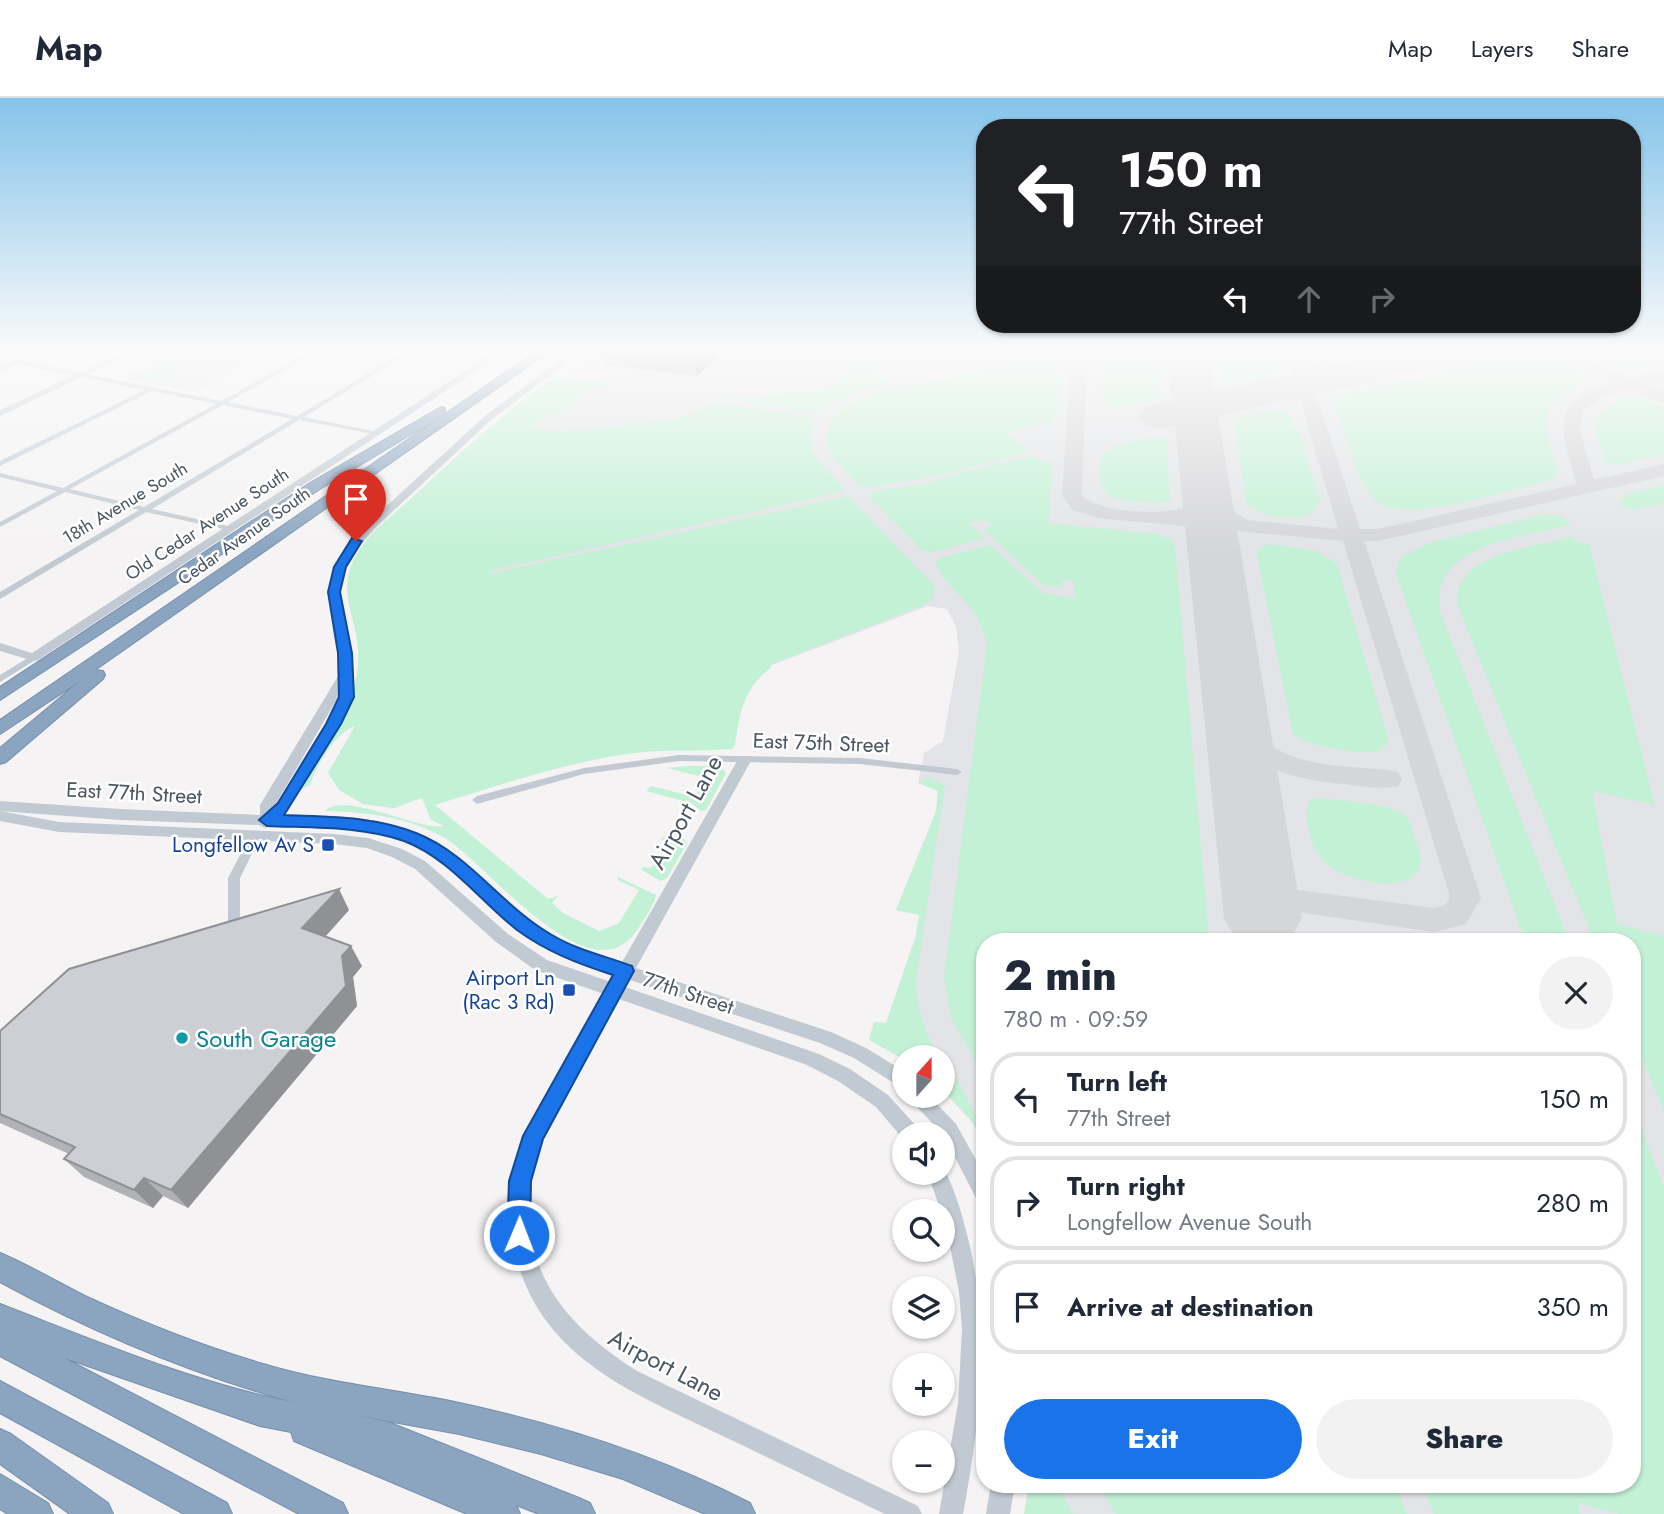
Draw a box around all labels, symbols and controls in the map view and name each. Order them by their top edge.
text: Map [35,25,103,72]
text: Map [1388,31,1433,66]
text: Layers [1471,31,1533,66]
text: Share [1571,31,1629,66]
text: 150 m [1119,135,1263,205]
icon: left [1004,147,1095,238]
text: 77th Street [1119,200,1263,246]
icon: left [1217,280,1255,318]
icon: ahead [1290,280,1328,318]
icon: right [1363,280,1401,318]
street label: 18th Avenue South [58,455,192,551]
street label: Old Cedar Avenue South [121,463,293,585]
pin [326,469,386,541]
icon: arrive [337,480,375,518]
street label: Cedar Avenue South [174,482,314,590]
street label: East 75th Street [752,726,890,760]
street label: Airport Lane [639,749,731,875]
street label: East 77th Street [65,774,203,812]
place label: Longfellow Av S [172,830,314,860]
marker: Longfellow Av S [320,837,336,853]
text: 2 min [1004,945,1117,1006]
button: close [1539,956,1613,1030]
place label: Airport Ln (Rac 3 Rd) [462,963,555,1017]
street label: 77th Street [638,964,738,1022]
marker: Airport Ln (Rac 3 Rd) [561,982,577,998]
text: 780 m · 09:59 [1004,1002,1148,1036]
place label: South Garage [196,1021,336,1056]
marker: South Garage [174,1030,190,1046]
north arrow [892,1045,956,1108]
map controls [892,1045,955,1493]
text: Turn left [1067,1063,1167,1101]
icon: left [1008,1080,1046,1118]
text: 150 m [1539,1080,1609,1118]
text: 77th Street [1067,1101,1171,1135]
button: sound [892,1122,955,1185]
text: Turn right [1067,1167,1185,1205]
icon: right [1008,1184,1046,1222]
text: 280 m [1536,1184,1609,1222]
position arrow [482,1198,556,1272]
button: search [892,1199,955,1262]
text: Longfellow Avenue South [1067,1205,1312,1239]
button: layers [892,1276,955,1339]
icon: arrive [1008,1288,1046,1326]
text: Arrive at destination [1067,1288,1314,1326]
text: 350 m [1536,1288,1609,1326]
street label: Airport Lane [602,1320,730,1410]
button: + [892,1353,955,1416]
button: Exit [1004,1399,1302,1479]
button: Share [1316,1399,1613,1479]
button: − [892,1430,955,1493]

